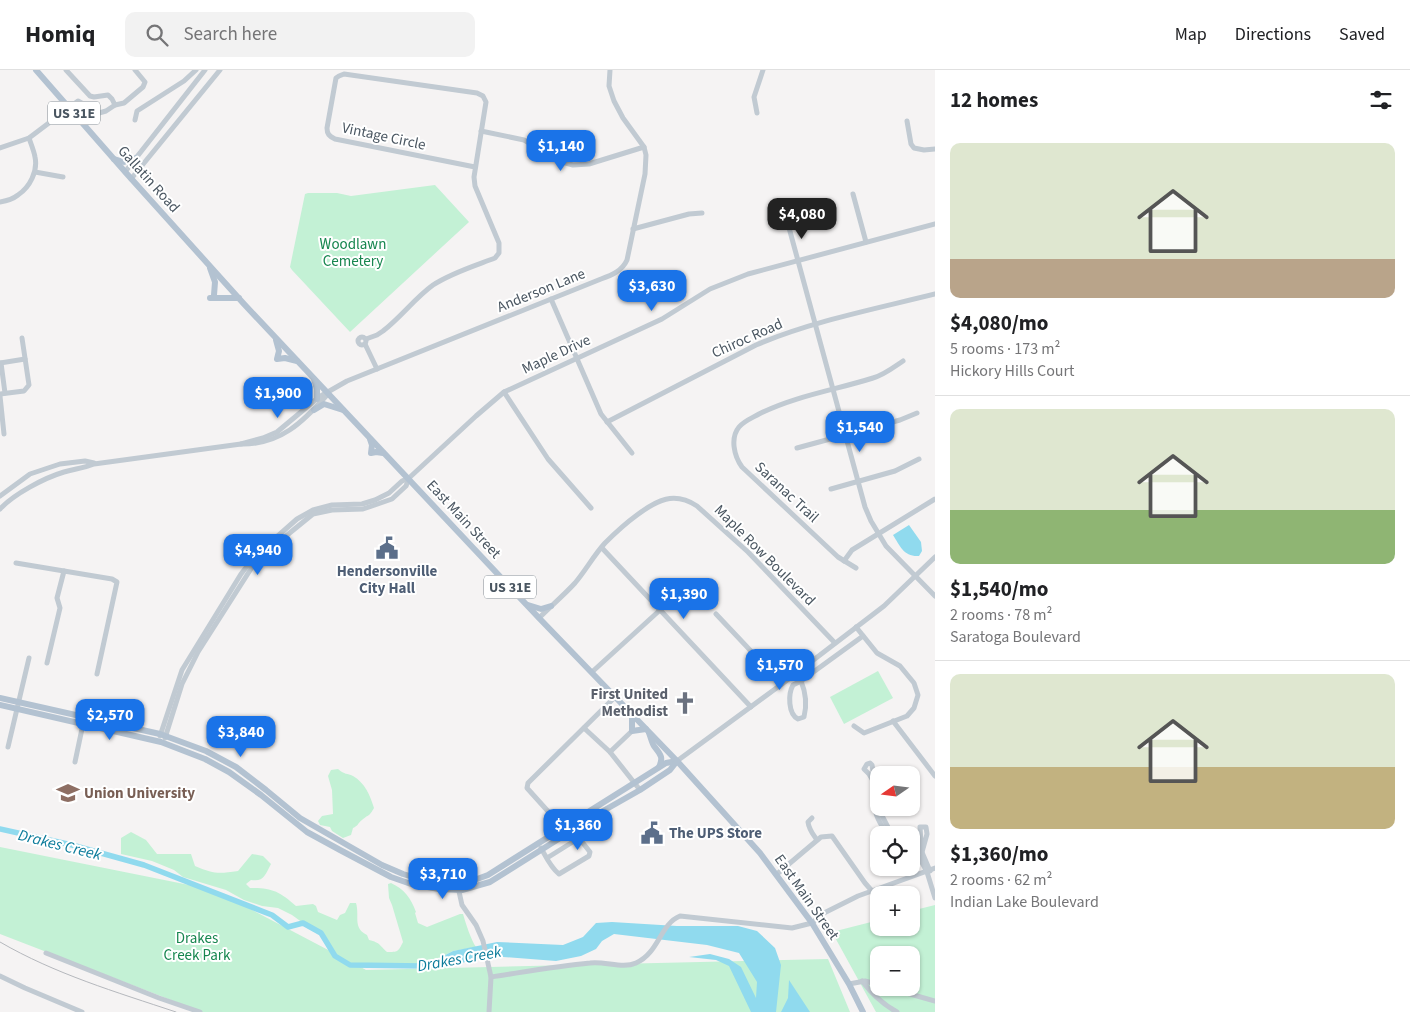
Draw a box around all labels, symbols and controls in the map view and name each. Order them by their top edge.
search box [125,12,475,57]
text: Homiq [25,17,95,52]
icon: search [143,21,171,49]
text: Search here [183,21,277,48]
text: Map [1175,22,1207,47]
text: Directions [1235,22,1311,47]
text: Saved [1339,22,1385,47]
text: 12 homes [950,85,1038,115]
icon: filters [1367,86,1395,114]
road number: US 31E [48,102,100,124]
street label: Vintage Circle [340,117,428,156]
pin: $1,140 [520,129,602,172]
text: $1,140 [537,135,585,157]
street label: Gallatin Road [113,141,185,218]
icon: home [1128,176,1218,266]
pin: $4,080 [761,198,843,240]
text: $4,080 [778,203,826,225]
park label: Woodlawn Cemetery [320,234,386,272]
street label: Anderson Lane [494,263,588,318]
pin: $3,630 [611,270,693,312]
text: $3,630 [628,275,676,297]
text: $4,080/mo [950,308,1049,338]
street label: Chiroc Road [708,313,786,363]
street label: Maple Drive [518,329,594,380]
text: 5 rooms · 173 m² [950,338,1060,360]
text: Hickory Hills Court [950,360,1075,382]
pin: $1,900 [237,376,319,419]
text: $1,900 [254,382,302,404]
pin: $1,540 [819,410,901,453]
text: $1,540 [836,416,884,438]
icon: home [1128,441,1218,531]
street label: Saranac Trail [750,457,824,528]
street label: East Main Street [422,475,506,563]
street label: Maple Row Boulevard [709,500,820,611]
pin: $4,940 [217,534,299,576]
public building icon: Hendersonville City Hall [374,535,400,561]
text: $4,940 [234,539,282,561]
place label: Hendersonville City Hall [337,561,438,599]
text: $1,540/mo [950,574,1049,604]
road number: US 31E [484,576,536,598]
pin: $1,390 [643,578,725,620]
text: $1,390 [660,583,708,605]
text: 2 rooms · 78 m² [950,604,1052,626]
text: Saratoga Boulevard [950,626,1081,648]
pin: $1,570 [739,648,821,691]
text: $1,570 [756,654,804,676]
place label: First United Methodist [591,684,668,722]
church icon: First United Methodist [672,690,698,716]
pin: $2,570 [69,698,151,741]
text: $2,570 [86,704,134,726]
icon: home [1128,706,1218,796]
pin: $3,840 [200,716,282,758]
text: $3,840 [217,721,265,743]
north arrow [870,766,920,816]
map controls [870,766,920,996]
school or university icon: Union University [55,780,81,806]
place label: Union University [84,783,195,804]
pin: $1,360 [537,808,619,851]
text: $1,360 [554,814,602,836]
public building icon: The UPS Store [639,820,665,846]
place label: The UPS Store [669,823,762,844]
water label: Drakes Creek [16,824,104,866]
button: locate [870,826,920,876]
text: $1,360/mo [950,839,1049,869]
street label: East Main Street [769,850,844,944]
pin: $3,710 [402,858,484,900]
text: $3,710 [419,863,467,885]
text: 2 rooms · 62 m² [950,869,1052,891]
button: + [870,886,920,936]
text: Indian Lake Boulevard [950,891,1099,913]
park label: Drakes Creek Park [164,928,231,966]
water label: Drakes Creek [415,941,503,977]
button: − [870,946,920,996]

